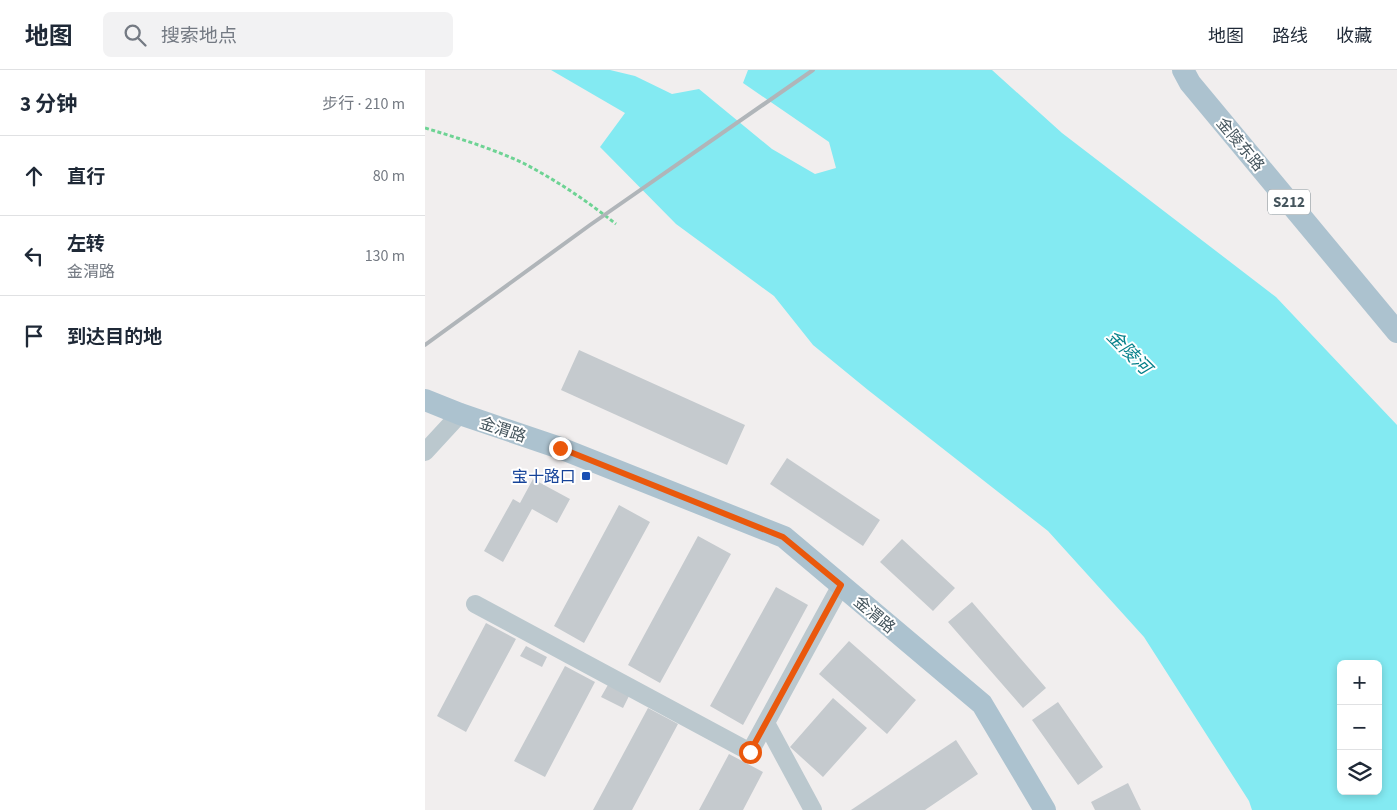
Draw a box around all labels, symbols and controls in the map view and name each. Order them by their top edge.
search box [103,12,453,57]
text: 地图 [25,19,73,54]
icon: search [121,21,149,49]
text: 搜索地点 [161,23,237,50]
text: 地图 [1208,24,1244,49]
text: 路线 [1272,24,1308,49]
text: 收藏 [1336,24,1372,49]
text: 3 分钟 [20,89,77,119]
text: 步行 · 210 m [322,93,405,115]
street label: 金陵东路 [1211,113,1269,176]
icon: ahead [20,162,48,190]
text: 直行 [67,164,105,191]
text: 80 m [373,165,405,187]
road number: S212 [1268,190,1310,214]
text: 左转 [67,231,105,258]
icon: left [20,242,48,270]
text: 130 m [365,245,405,267]
text: 金渭路 [67,261,115,283]
icon: arrive [20,322,48,350]
text: 到达目的地 [67,324,162,351]
water label: 金陵河 [1101,324,1159,382]
street label: 金渭路 [476,412,529,448]
route end [549,437,572,460]
place label: 宝十路口 [512,466,576,488]
marker: 宝十路口 [580,470,592,482]
street label: 金渭路 [849,591,900,639]
map controls [1337,660,1382,795]
button: + [1337,660,1382,705]
button: − [1337,705,1382,750]
route start [739,741,762,764]
button: layers [1337,750,1382,795]

